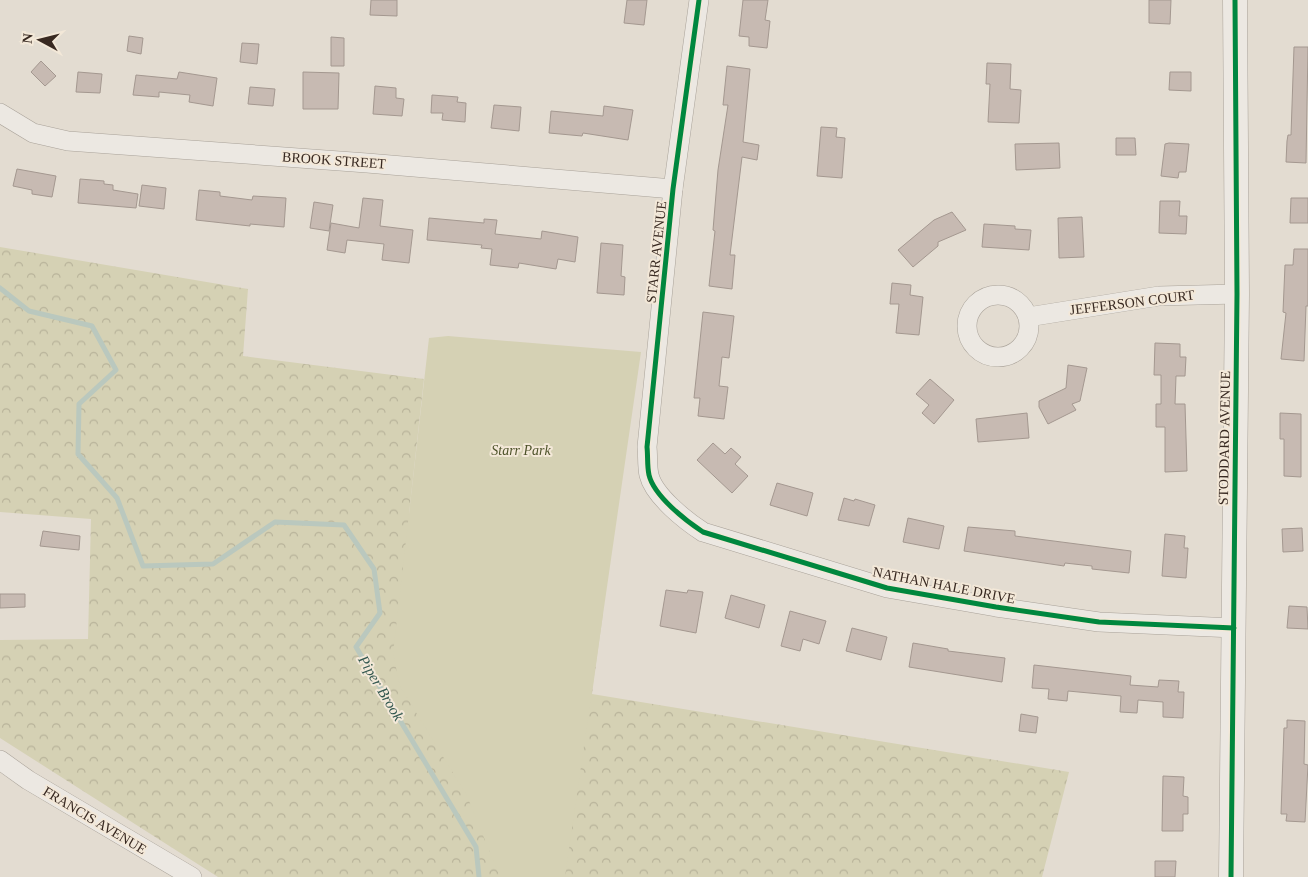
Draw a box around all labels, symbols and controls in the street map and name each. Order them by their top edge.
north arrow [15,15,65,65]
text: N [20,33,36,44]
street label: BROOK STREET [282,149,387,172]
street label: STARR AVENUE [644,200,669,304]
street label: JEFFERSON COURT [1069,287,1196,318]
street label: STODDARD AVENUE [1216,371,1233,505]
park label: Starr Park [491,443,552,458]
street label: NATHAN HALE DRIVE [871,564,1016,607]
water label: Piper Brook [355,652,407,724]
street label: FRANCIS AVENUE [40,784,149,857]

